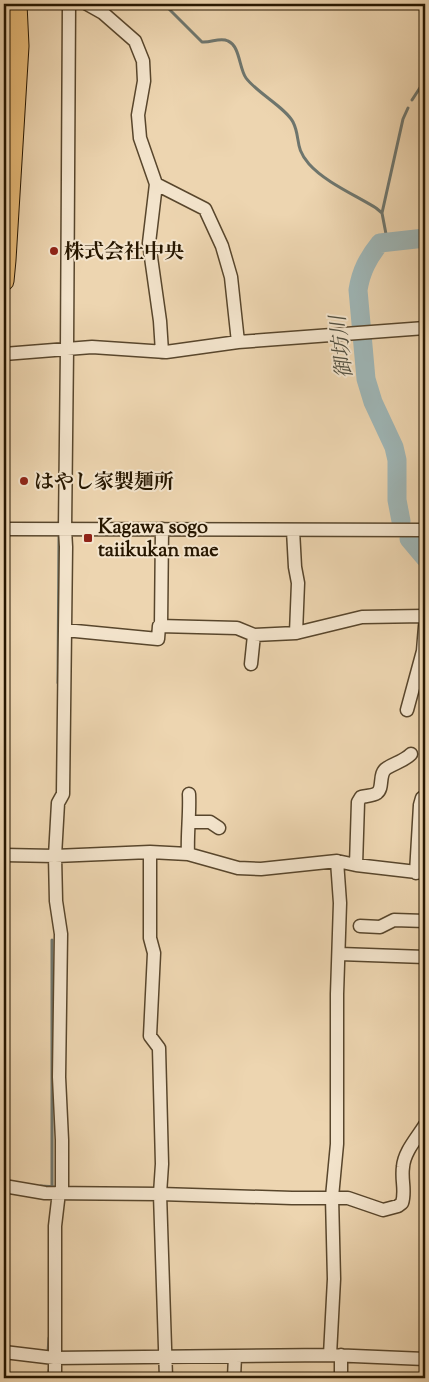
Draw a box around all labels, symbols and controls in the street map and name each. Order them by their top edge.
place label: 株式会社中央 [64,239,184,268]
marker: 株式会社中央 [48,245,60,257]
water label: 御坊川 [324,312,362,380]
place label: はやし家製麺所 [34,469,174,498]
marker: はやし家製麺所 [18,475,30,487]
place label: Kagawa sogo taiikukan mae [98,514,218,566]
marker: Kagawa sogo taiikukan mae [82,532,94,544]

